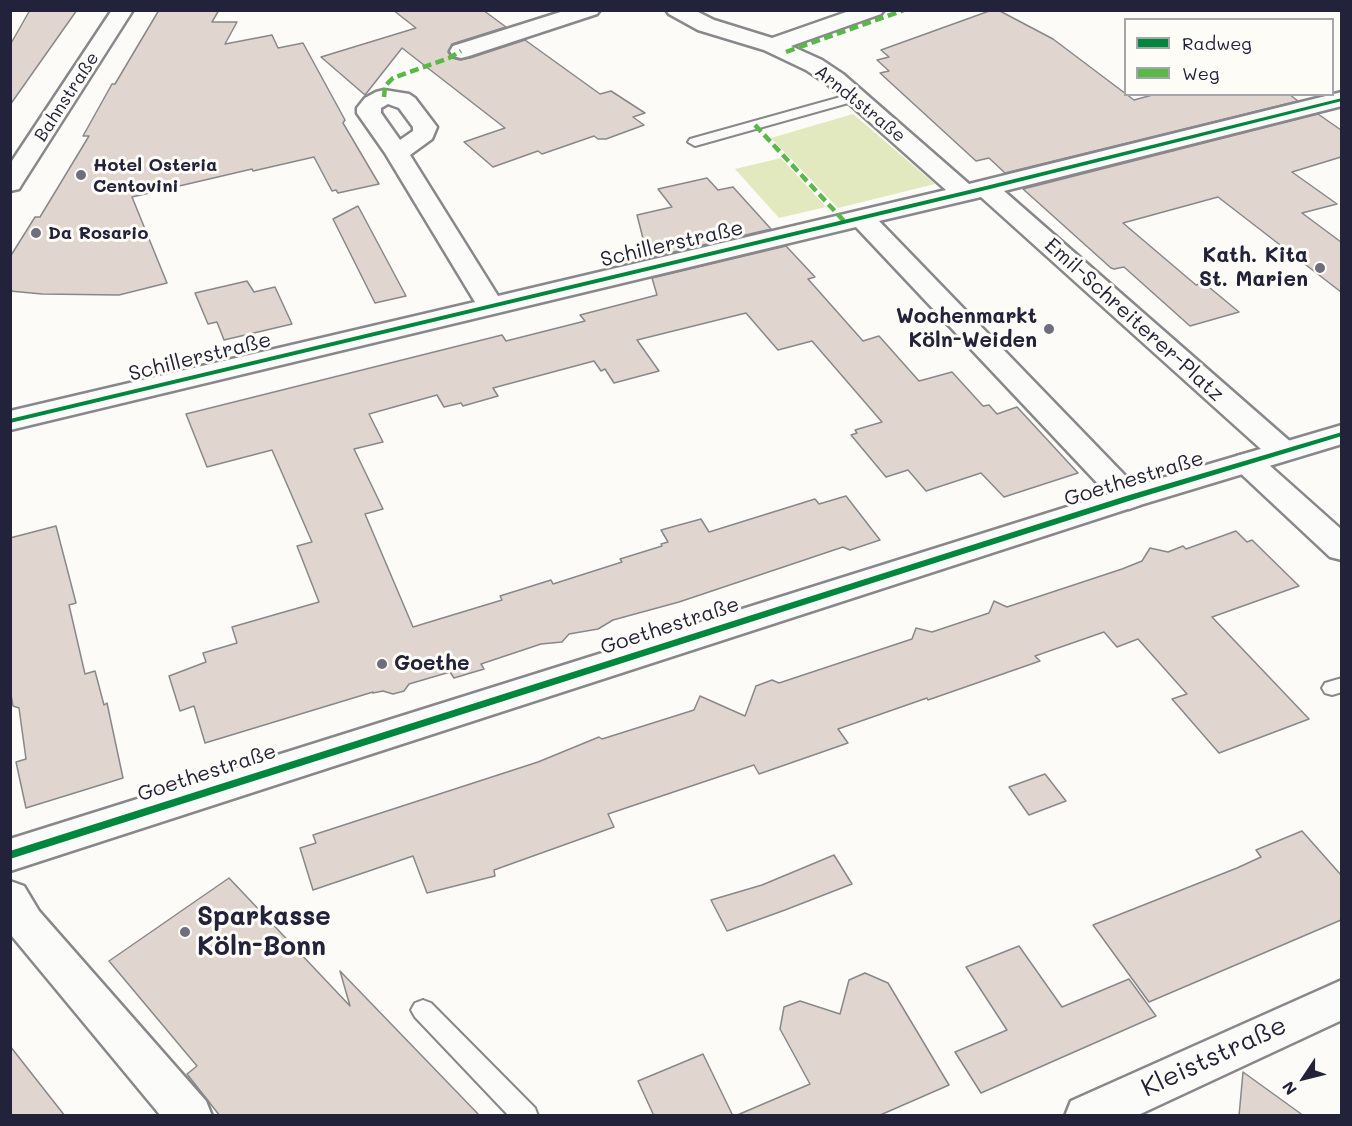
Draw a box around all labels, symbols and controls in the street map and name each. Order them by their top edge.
legend [1124,18,1334,96]
text: Radweg [1182,31,1252,55]
street label: Bahnstraße [30,48,104,146]
street label: Arndtstraße [810,61,910,147]
text: Weg [1182,61,1219,85]
place label: Hotel Osteria Centovini [93,154,217,196]
marker: Hotel Osteria Centovini [74,168,88,182]
street label: Schillerstraße [598,215,746,273]
place label: Da Rosario [48,222,148,244]
marker: Da Rosario [29,226,43,240]
street label: Emil-Schreiterer-Platz [1039,233,1229,407]
place label: Kath. Kita St. Marien [1199,243,1308,293]
marker: Kath. Kita St. Marien [1313,261,1327,275]
place label: Wochenmarkt Köln-Weiden [896,304,1037,354]
marker: Wochenmarkt Köln-Weiden [1042,322,1056,336]
street label: Schillerstraße [126,327,274,387]
street label: Goethestraße [1061,446,1207,512]
street label: Goethestraße [597,592,743,660]
place label: Goethe [394,651,469,677]
marker: Goethe [375,657,389,671]
street label: Goethestraße [134,739,280,807]
place label: Sparkasse Köln-Bonn [197,901,331,963]
marker: Sparkasse Köln-Bonn [178,925,192,939]
street label: Kleiststraße [1137,1010,1291,1104]
north arrow [1274,1048,1334,1108]
text: N [1277,1078,1301,1100]

